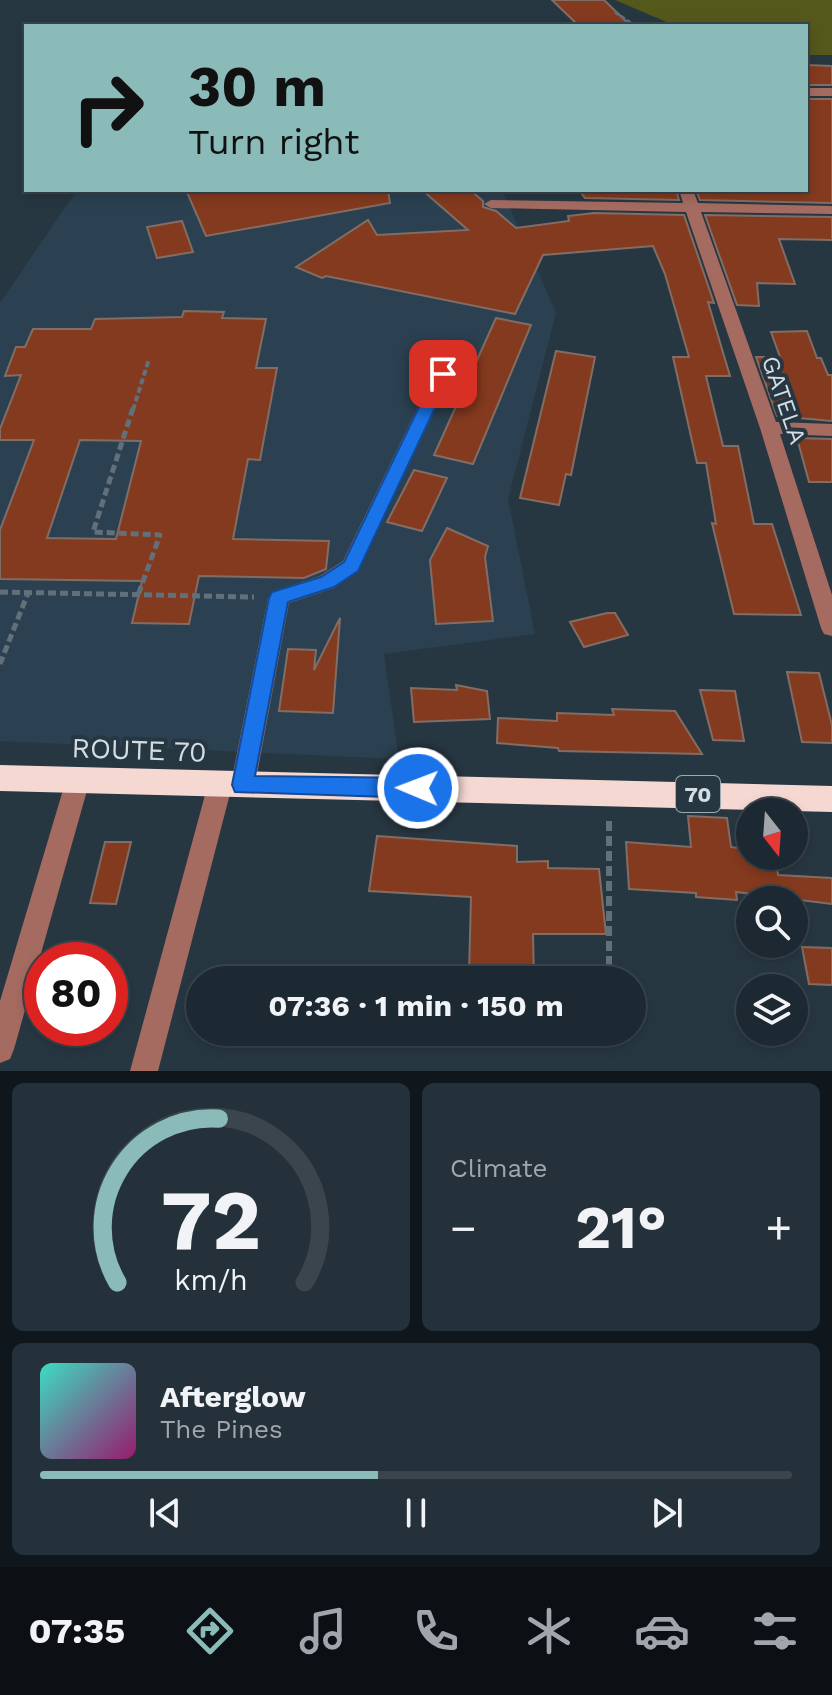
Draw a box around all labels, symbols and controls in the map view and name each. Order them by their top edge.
text: 30 m [188,54,326,120]
icon: right [56,56,160,160]
text: Turn right [188,121,359,163]
pin [409,340,477,408]
icon: arrive [421,352,465,396]
street label: GATELA [756,352,812,448]
street label: ROUTE 70 [71,731,207,769]
position arrow [376,746,460,830]
road number: 70 [676,776,720,812]
north arrow [736,798,808,870]
map controls [736,798,808,1046]
button: search [736,886,808,958]
speed limit sign: 80 [24,942,128,1046]
button: layers [736,974,808,1046]
text: 07:36 · 1 min · 150 m [268,988,564,1023]
text: Climate [450,1153,548,1183]
text: 72 [161,1172,261,1269]
text: 21° [575,1192,667,1263]
text: − [450,1202,477,1254]
text: + [765,1202,792,1254]
text: km/h [174,1263,248,1297]
text: Afterglow [160,1379,306,1414]
text: The Pines [160,1414,283,1444]
icon: previous [143,1491,187,1535]
icon: pause [394,1491,438,1535]
icon: next [645,1491,689,1535]
icon: directions [182,1603,238,1659]
icon: music [295,1603,351,1659]
icon: phone [408,1603,464,1659]
icon: climate [521,1603,577,1659]
icon: car [634,1603,690,1659]
icon: filters [747,1603,803,1659]
text: 07:35 [29,1610,125,1652]

